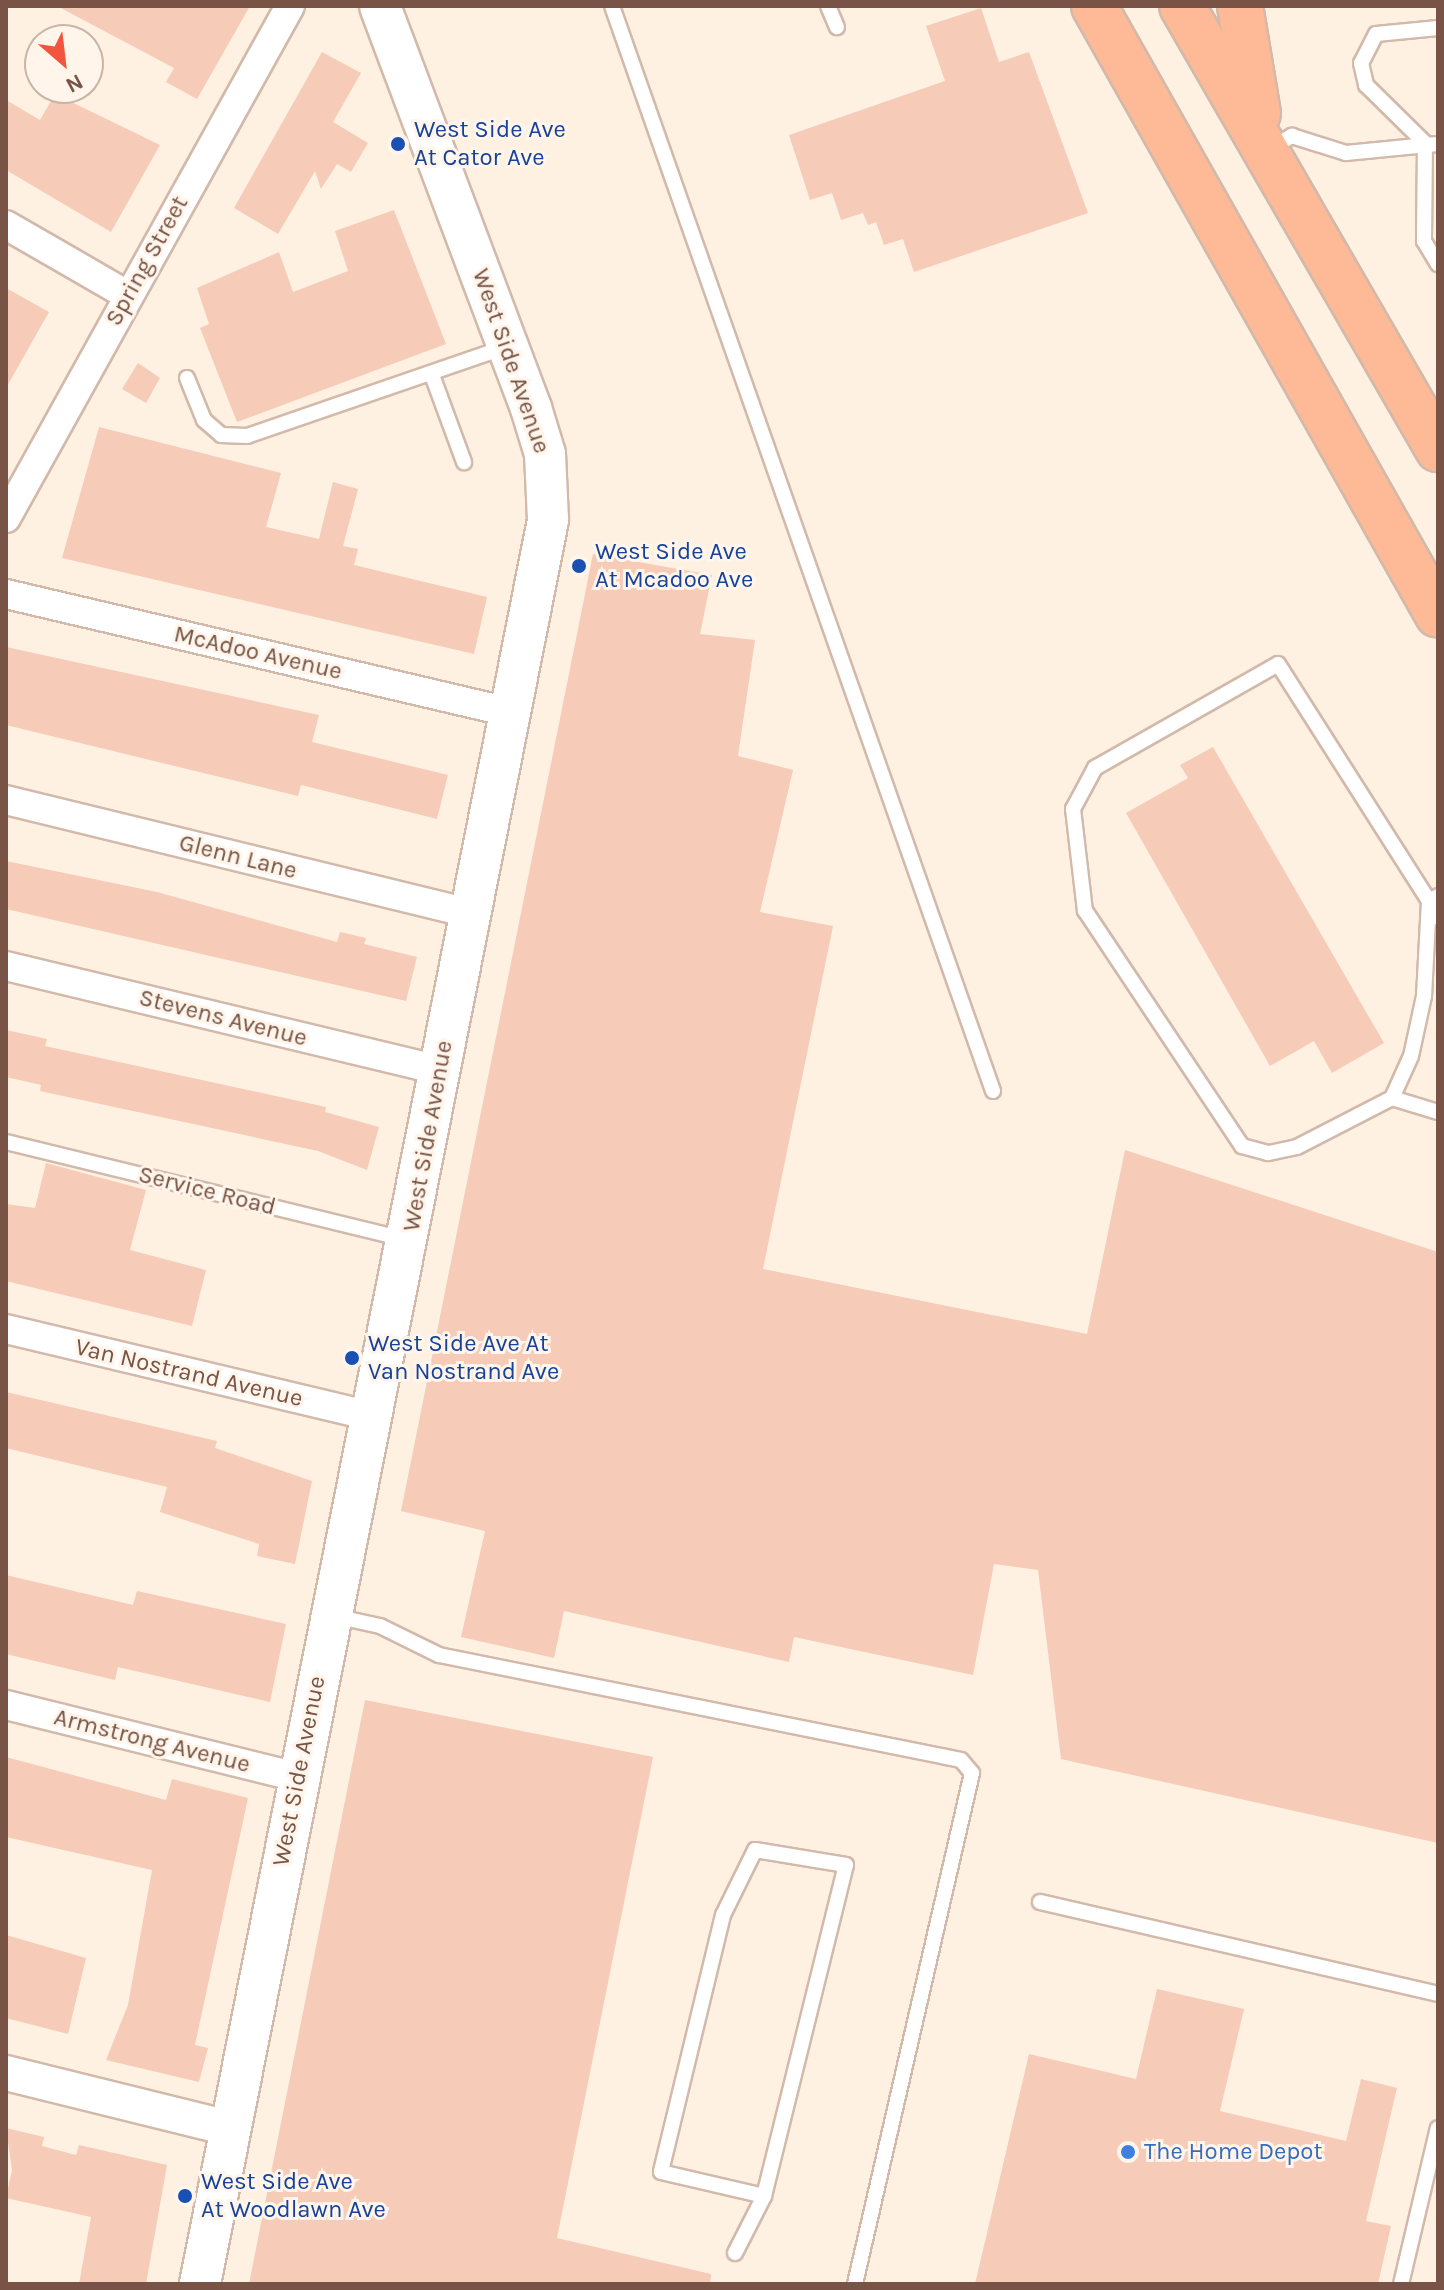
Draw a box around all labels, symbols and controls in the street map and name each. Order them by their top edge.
north arrow [24,24,104,104]
text: N [61,68,87,99]
place label: West Side Ave At Cator Ave [414,116,566,172]
marker: West Side Ave At Cator Ave [389,135,407,153]
street label: Spring Street [100,191,194,331]
street label: West Side Avenue [466,265,556,457]
place label: West Side Ave At Mcadoo Ave [595,538,753,594]
marker: West Side Ave At Mcadoo Ave [570,557,588,575]
street label: McAdoo Avenue [171,620,345,686]
street label: Glenn Lane [176,828,300,886]
street label: Stevens Avenue [136,983,310,1053]
street label: West Side Avenue [397,1038,459,1234]
street label: Service Road [135,1160,279,1222]
place label: West Side Ave At Van Nostrand Ave [368,1330,559,1386]
street label: Van Nostrand Avenue [72,1333,306,1413]
marker: West Side Ave At Van Nostrand Ave [343,1349,361,1367]
street label: West Side Avenue [266,1673,332,1869]
street label: Armstrong Avenue [51,1703,253,1779]
place label: The Home Depot [1144,2138,1322,2166]
marker: The Home Depot [1119,2143,1137,2161]
place label: West Side Ave At Woodlawn Ave [201,2168,386,2224]
marker: West Side Ave At Woodlawn Ave [176,2187,194,2205]

